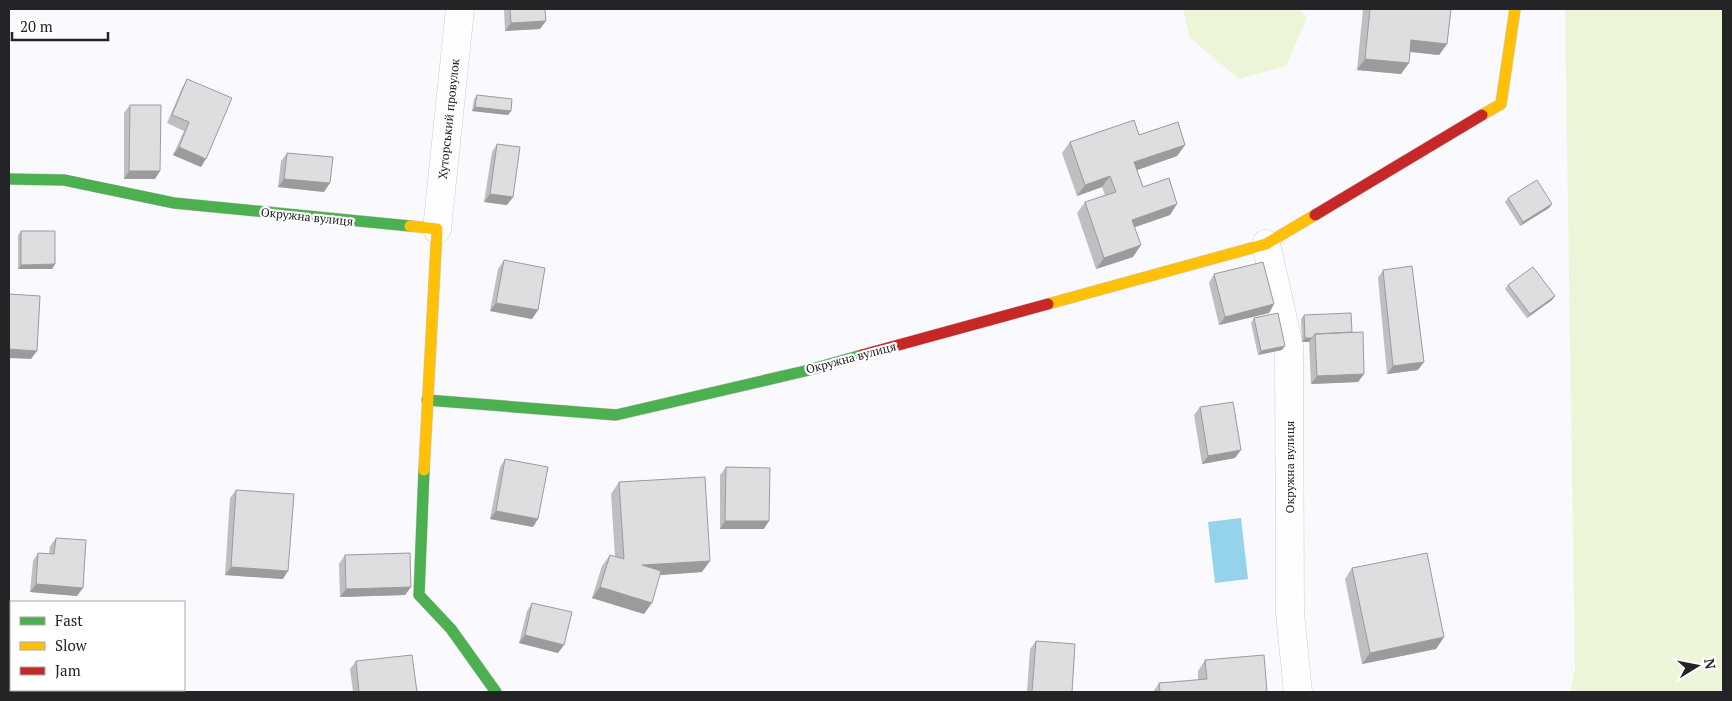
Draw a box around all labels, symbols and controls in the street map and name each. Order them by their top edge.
scale bar [12,10,109,42]
text: 20 m [20,16,53,36]
street label: Хуторський провулок [435,57,462,180]
street label: Окружна вулиця [260,204,354,229]
street label: Окружна вулиця [804,338,898,377]
street label: Окружна вулиця [1282,421,1297,513]
legend [10,601,185,691]
text: Fast [55,610,83,630]
text: Slow [55,635,88,655]
north arrow [1672,641,1722,691]
text: N [1700,657,1721,671]
text: Jam [55,660,81,680]

